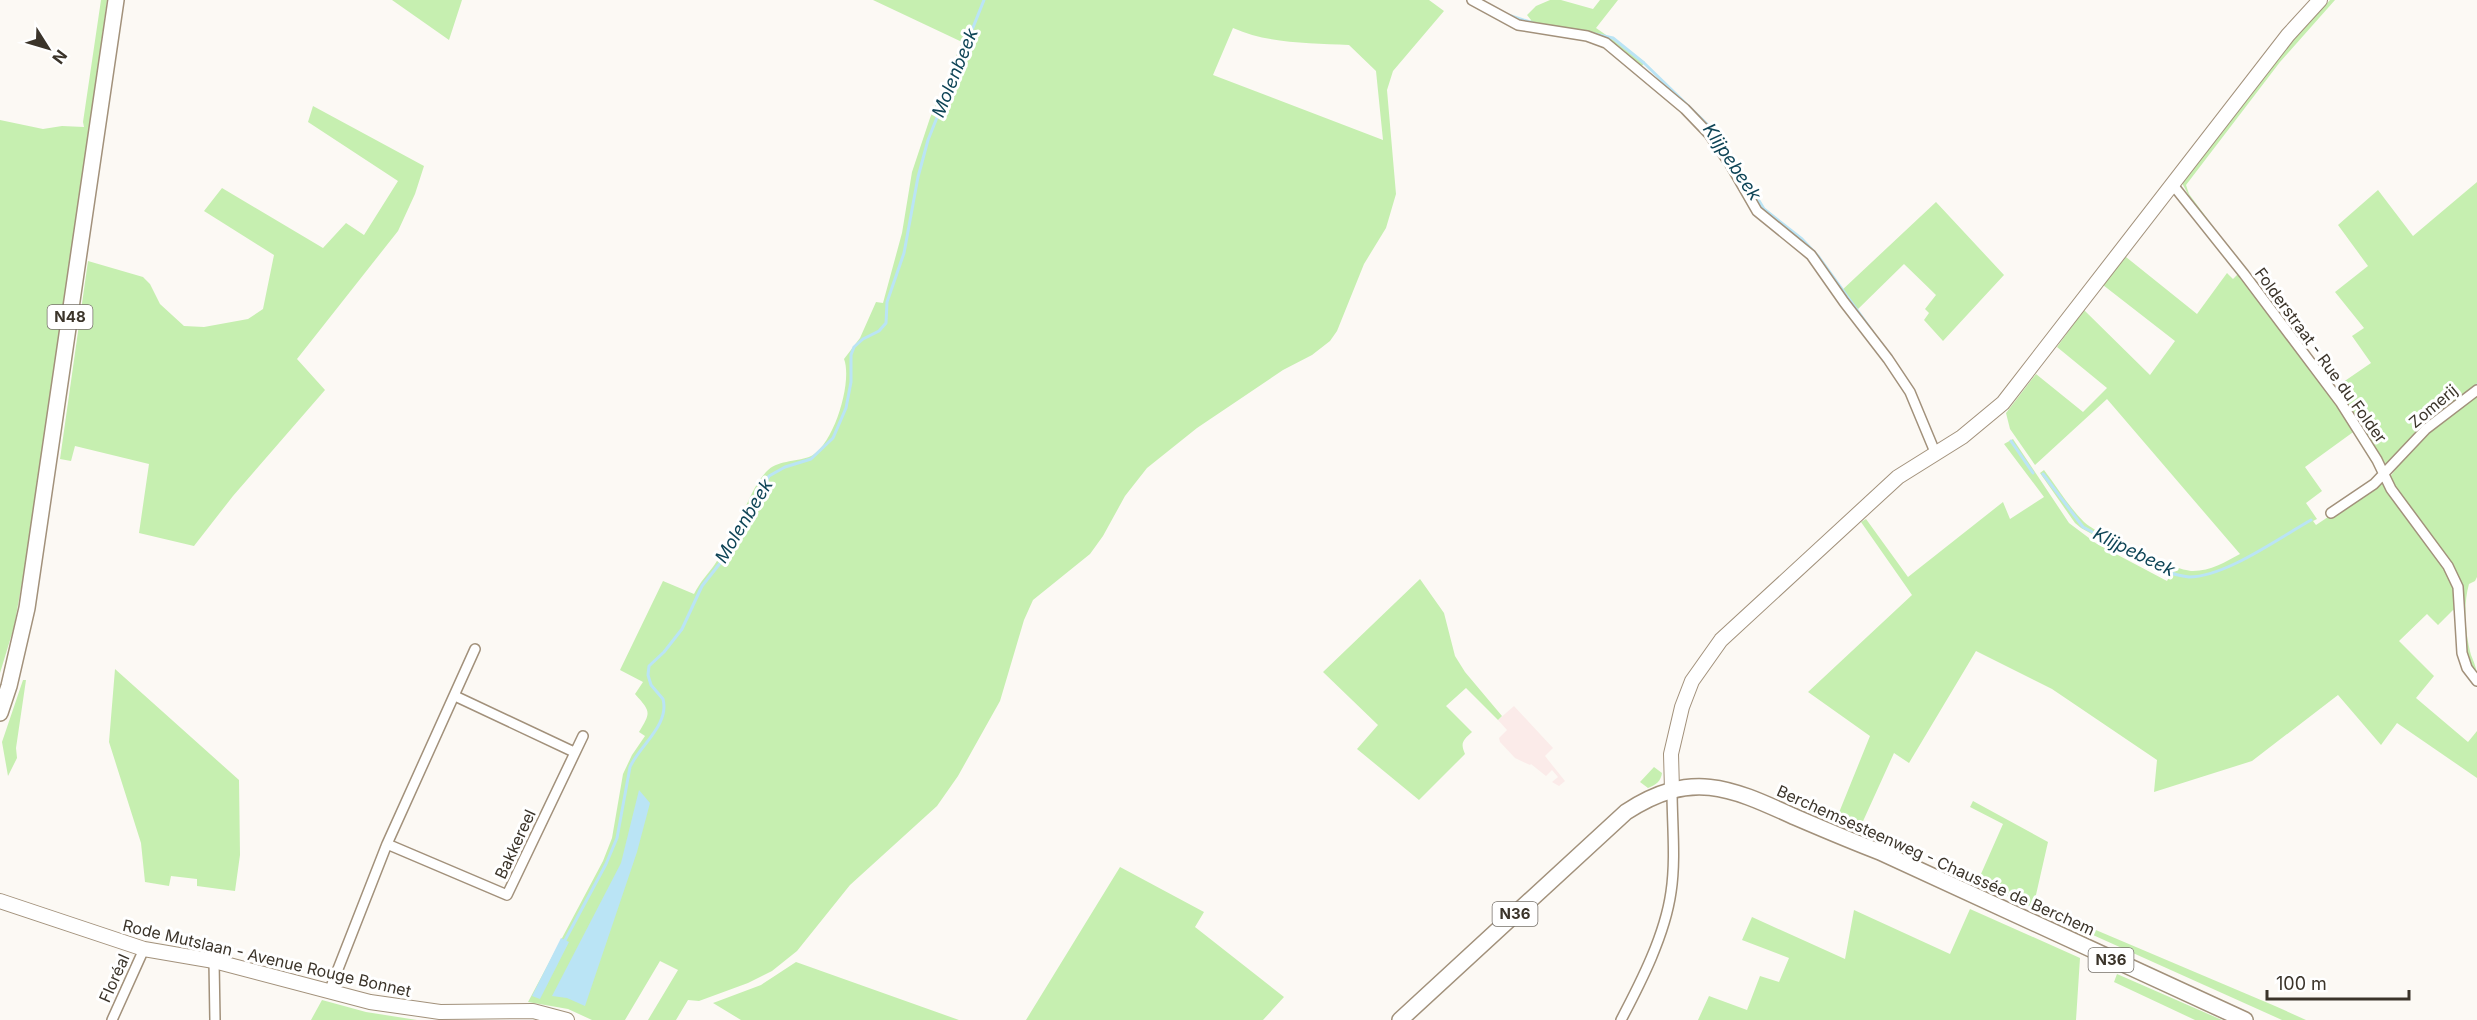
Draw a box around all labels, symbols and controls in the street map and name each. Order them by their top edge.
north arrow [18,18,78,78]
water label: Molenbeek [927,24,982,120]
text: N [48,46,72,68]
water label: Klijpebeek [1699,119,1766,205]
street label: Folderstraat - Rue du Folder [2251,264,2391,446]
road number: N48 [48,305,92,329]
street label: Zomerij [2405,380,2461,432]
water label: Molenbeek [710,474,777,566]
water label: Klijpebeek [2090,523,2179,581]
street label: Berchemsesteenweg - Chaussée de Berchem [1774,781,2098,939]
street label: Bakkereel [490,806,540,882]
road number: N36 [1492,902,1538,926]
street label: Rode Mutslaan - Avenue Rouge Bonnet [121,915,413,1001]
road number: N36 [2088,948,2134,972]
street label: Floréal [94,951,134,1005]
scale bar [2267,963,2410,1001]
text: 100 m [2276,973,2327,994]

